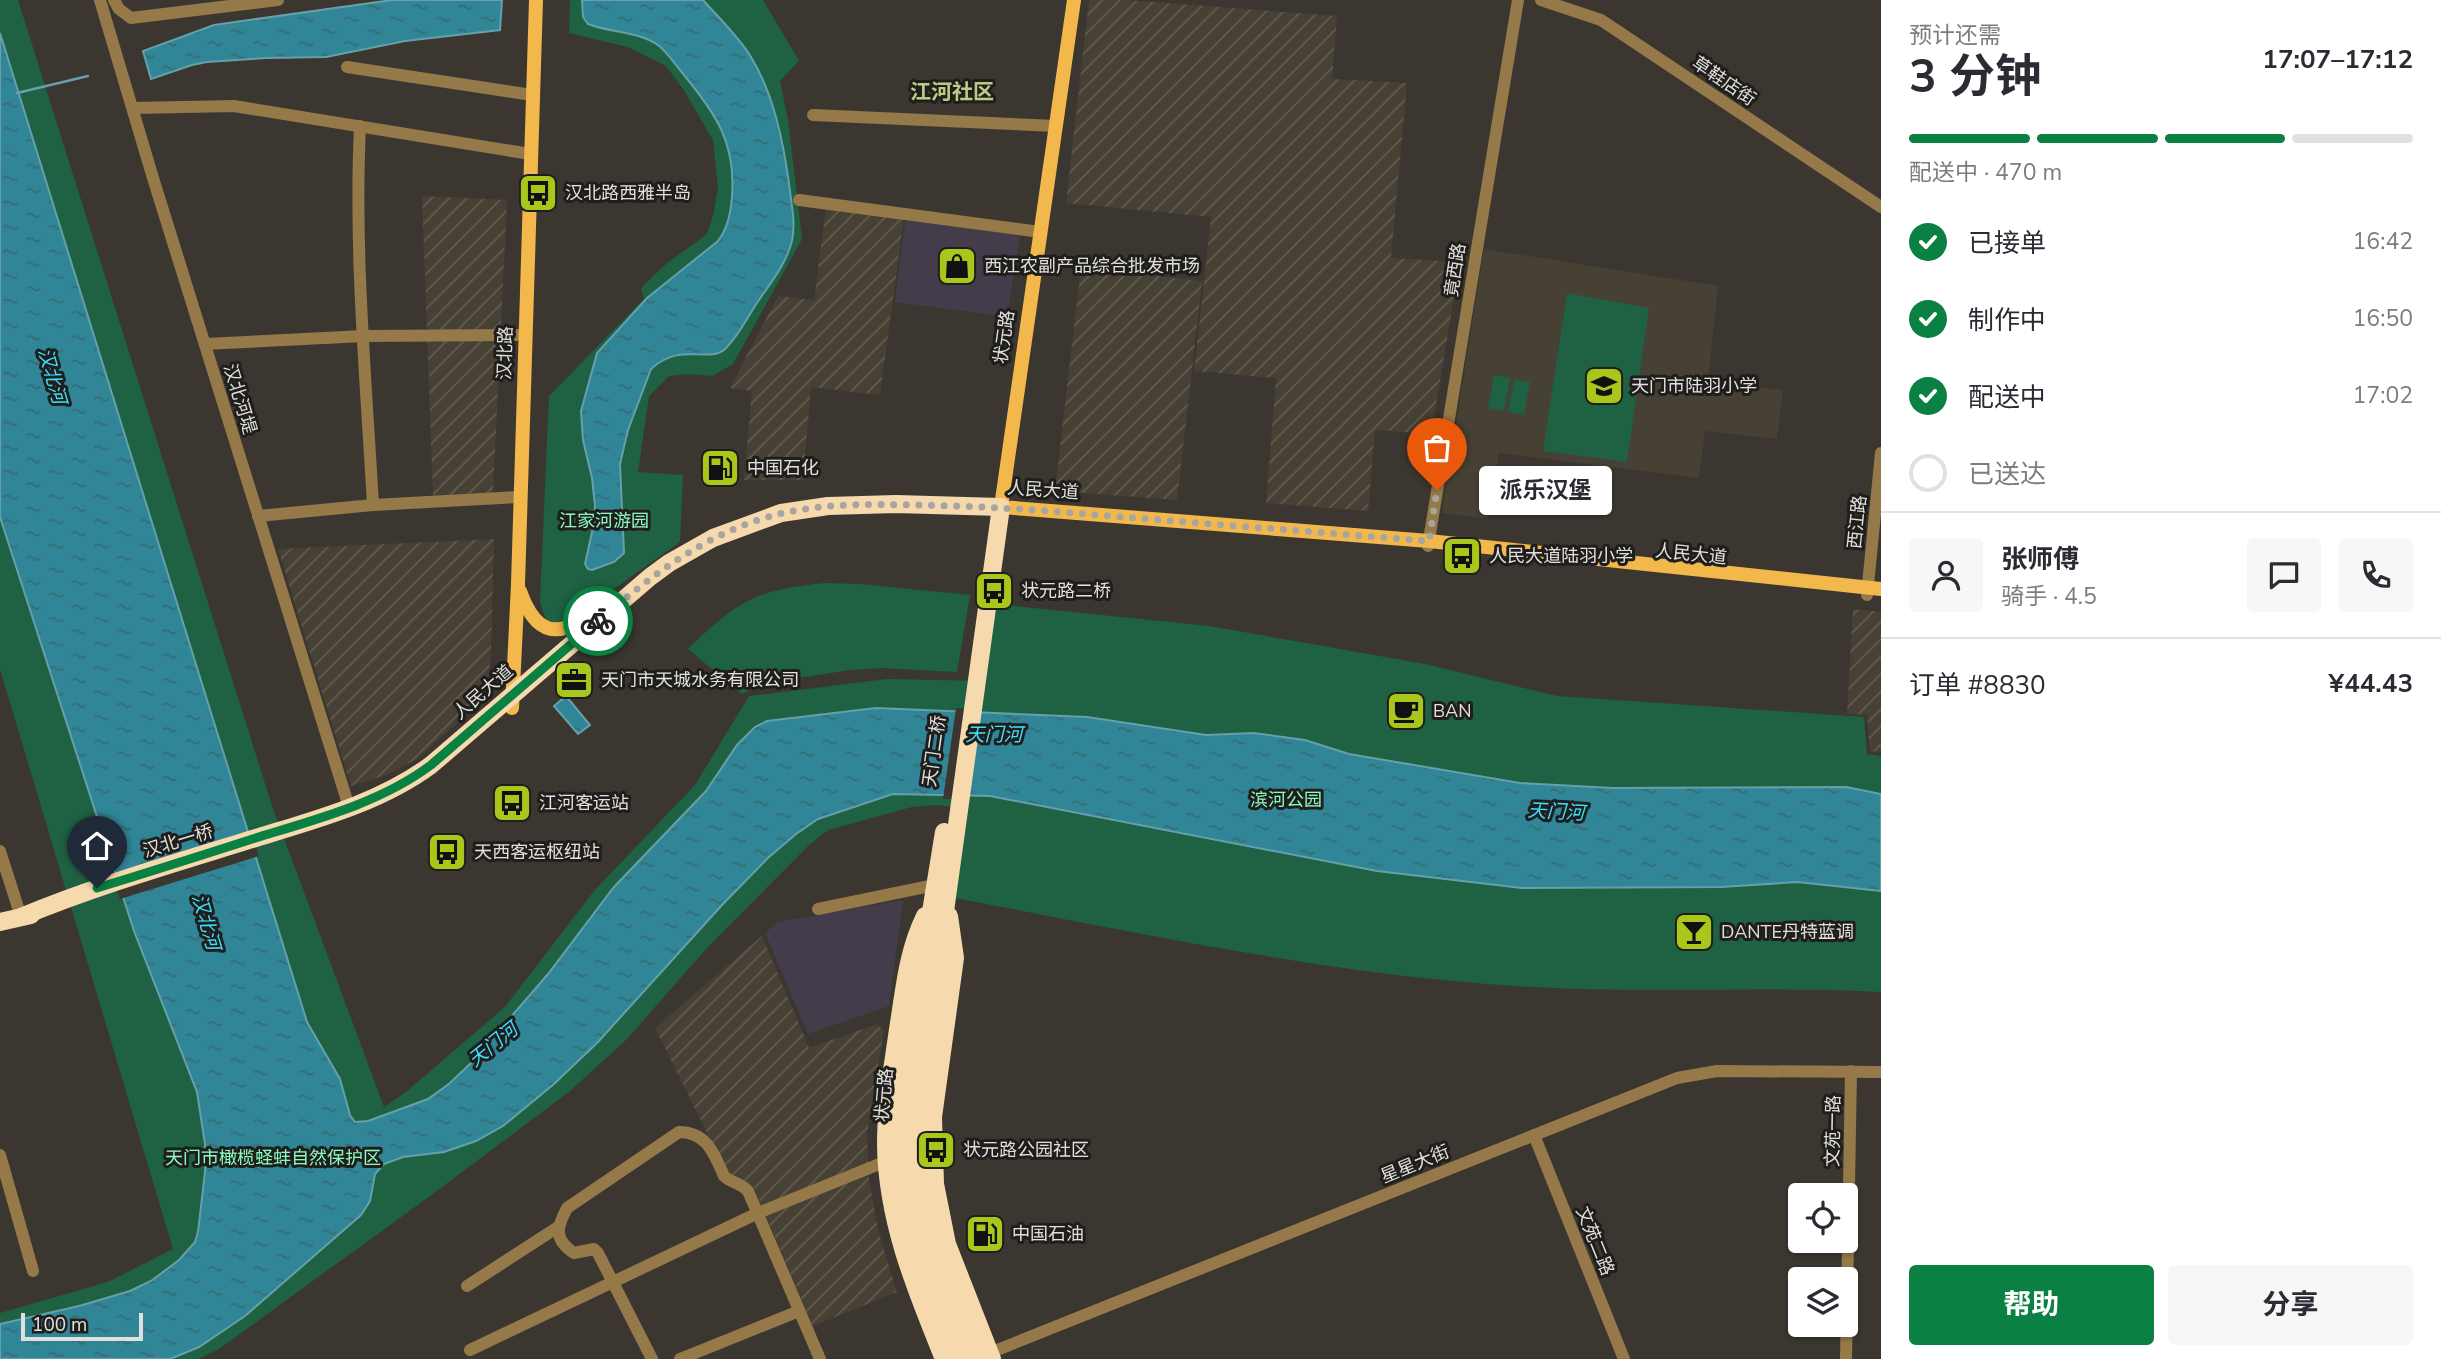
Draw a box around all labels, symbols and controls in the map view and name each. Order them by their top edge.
text: 预计还需 [1909,20,2001,51]
text: 17:07–17:12 [2262,42,2413,77]
text: 3 分钟 [1909,45,2041,108]
street label: 草鞋店街 [1687,51,1761,111]
district label: 江河社区 [910,78,994,106]
text: 配送中 · 470 m [1909,157,2062,188]
bus stop icon: 汉北路西雅半岛 [517,172,559,214]
place label: 汉北路西雅半岛 [565,181,691,205]
icon: check [1909,223,1947,261]
text: 已接单 [1968,226,2046,261]
text: 16:42 [2353,226,2413,257]
street label: 竟西路 [1439,241,1471,299]
shop icon: 西江农副产品综合批发市场 [936,245,978,287]
place label: 西江农副产品综合批发市场 [984,254,1200,278]
icon: check [1909,300,1947,338]
text: 制作中 [1968,303,2046,338]
text: 16:50 [2353,303,2413,334]
street label: 状元路 [988,309,1020,365]
street label: 汉北路 [492,326,518,380]
water label: 汉北河 [32,345,73,411]
street label: 汉北河堤 [218,361,262,437]
school or university icon: 天门市陆羽小学 [1583,365,1625,407]
place label: 天门市陆羽小学 [1631,374,1757,398]
icon: check [1909,377,1947,415]
text: 配送中 [1968,380,2046,415]
text: 17:02 [2353,380,2413,411]
pin [1407,418,1467,490]
icon: bag [1418,429,1456,467]
fuel station icon: 中国石化 [699,447,741,489]
place label: 中国石化 [747,456,819,480]
text: 已送达 [1968,457,2046,492]
callout: 派乐汉堡 [1479,466,1612,514]
text: 派乐汉堡 [1500,475,1592,506]
street label: 人民大道 [1006,476,1080,504]
street label: 西江路 [1842,494,1872,550]
park label: 江家河游园 [559,509,649,533]
bus stop icon: 人民大道陆羽小学 [1441,535,1483,577]
street label: 人民大道 [1654,538,1728,570]
button: person [1909,538,1983,612]
button: chat [2247,538,2321,612]
button: phone [2339,538,2413,612]
text: 张师傅 [2001,542,2079,577]
place label: 人民大道陆羽小学 [1489,544,1633,568]
bus stop icon: 状元路二桥 [973,570,1015,612]
place label: 状元路二桥 [1021,579,1111,603]
text: 骑手 · 4.5 [2001,581,2097,612]
courier [563,586,633,656]
icon: bike [579,602,617,640]
street label: 人民大道 [448,659,518,725]
office icon: 天门市天城水务有限公司 [553,659,595,701]
text: ¥44.43 [2329,666,2413,701]
place label: 天门市天城水务有限公司 [601,668,799,692]
text: 订单 #8830 [1909,668,2046,703]
cafe icon: BAN [1385,690,1427,732]
place label: BAN [1433,699,1471,723]
street label: 天门二桥 [917,714,951,788]
water label: 天门河 [965,722,1026,748]
bus stop icon: 江河客运站 [491,782,533,824]
park label: 滨河公园 [1250,788,1322,812]
place label: 江河客运站 [539,791,629,815]
water label: 天门河 [1527,798,1589,827]
pin [67,816,127,888]
street label: 汉北一桥 [140,819,216,863]
icon: home [78,827,116,865]
bus stop icon: 天西客运枢纽站 [426,831,468,873]
place label: 天西客运枢纽站 [474,840,600,864]
water label: 汉北河 [186,891,227,957]
bar icon: DANTE丹特蓝调 [1673,911,1715,953]
place label: DANTE丹特蓝调 [1721,920,1854,944]
water label: 天门河 [463,1014,526,1073]
street label: 状元路 [870,1067,898,1123]
street label: 文苑一路 [1820,1095,1846,1167]
bus stop icon: 状元路公园社区 [915,1129,957,1171]
place label: 状元路公园社区 [963,1138,1089,1162]
street label: 星星大街 [1377,1139,1453,1189]
park label: 天门市橄榄蛏蚌自然保护区 [165,1146,381,1170]
map controls [1788,1183,1858,1337]
button: locate [1788,1183,1858,1253]
street label: 文苑二路 [1570,1203,1620,1279]
fuel station icon: 中国石油 [964,1213,1006,1255]
place label: 中国石油 [1012,1222,1084,1246]
button: 帮助 [1909,1265,2154,1345]
button: 分享 [2168,1265,2413,1345]
button: layers [1788,1267,1858,1337]
scale bar [21,1310,144,1342]
text: 100 m [32,1312,87,1338]

